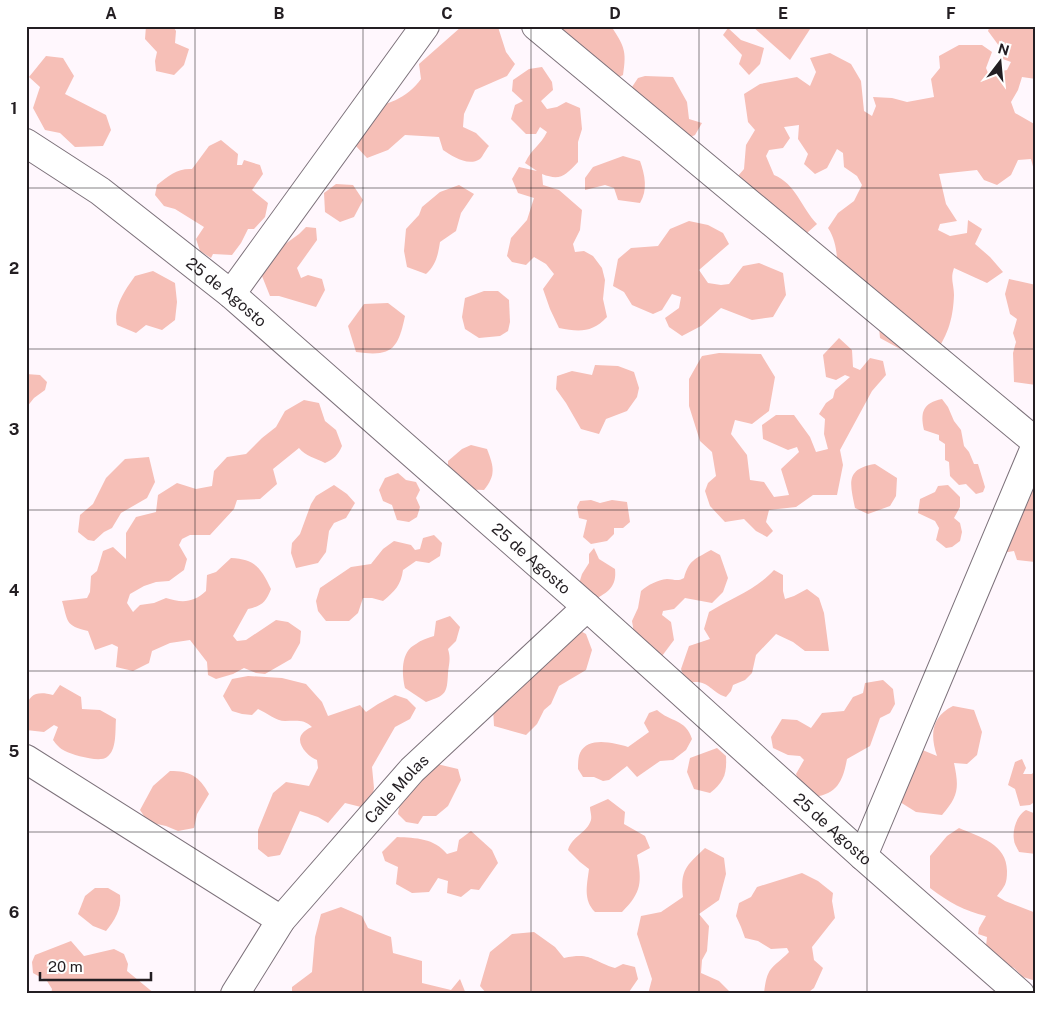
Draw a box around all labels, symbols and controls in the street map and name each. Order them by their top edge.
text: A [105,4,117,23]
text: B [274,4,285,23]
text: C [441,4,453,23]
text: D [609,4,621,23]
text: E [778,4,788,23]
text: F [946,4,956,23]
north arrow [974,38,1024,88]
text: N [996,40,1011,59]
text: 1 [11,99,17,118]
street label: 25 de Agosto [183,253,271,331]
text: 2 [9,259,19,278]
text: 3 [9,420,19,439]
street label: 25 de Agosto [488,518,575,598]
text: 4 [9,581,20,600]
text: 5 [9,742,20,761]
street label: Calle Molas [360,750,432,827]
street label: 25 de Agosto [790,789,876,869]
text: 6 [9,903,19,922]
scale bar [40,950,151,982]
text: 20 m [48,958,83,975]

